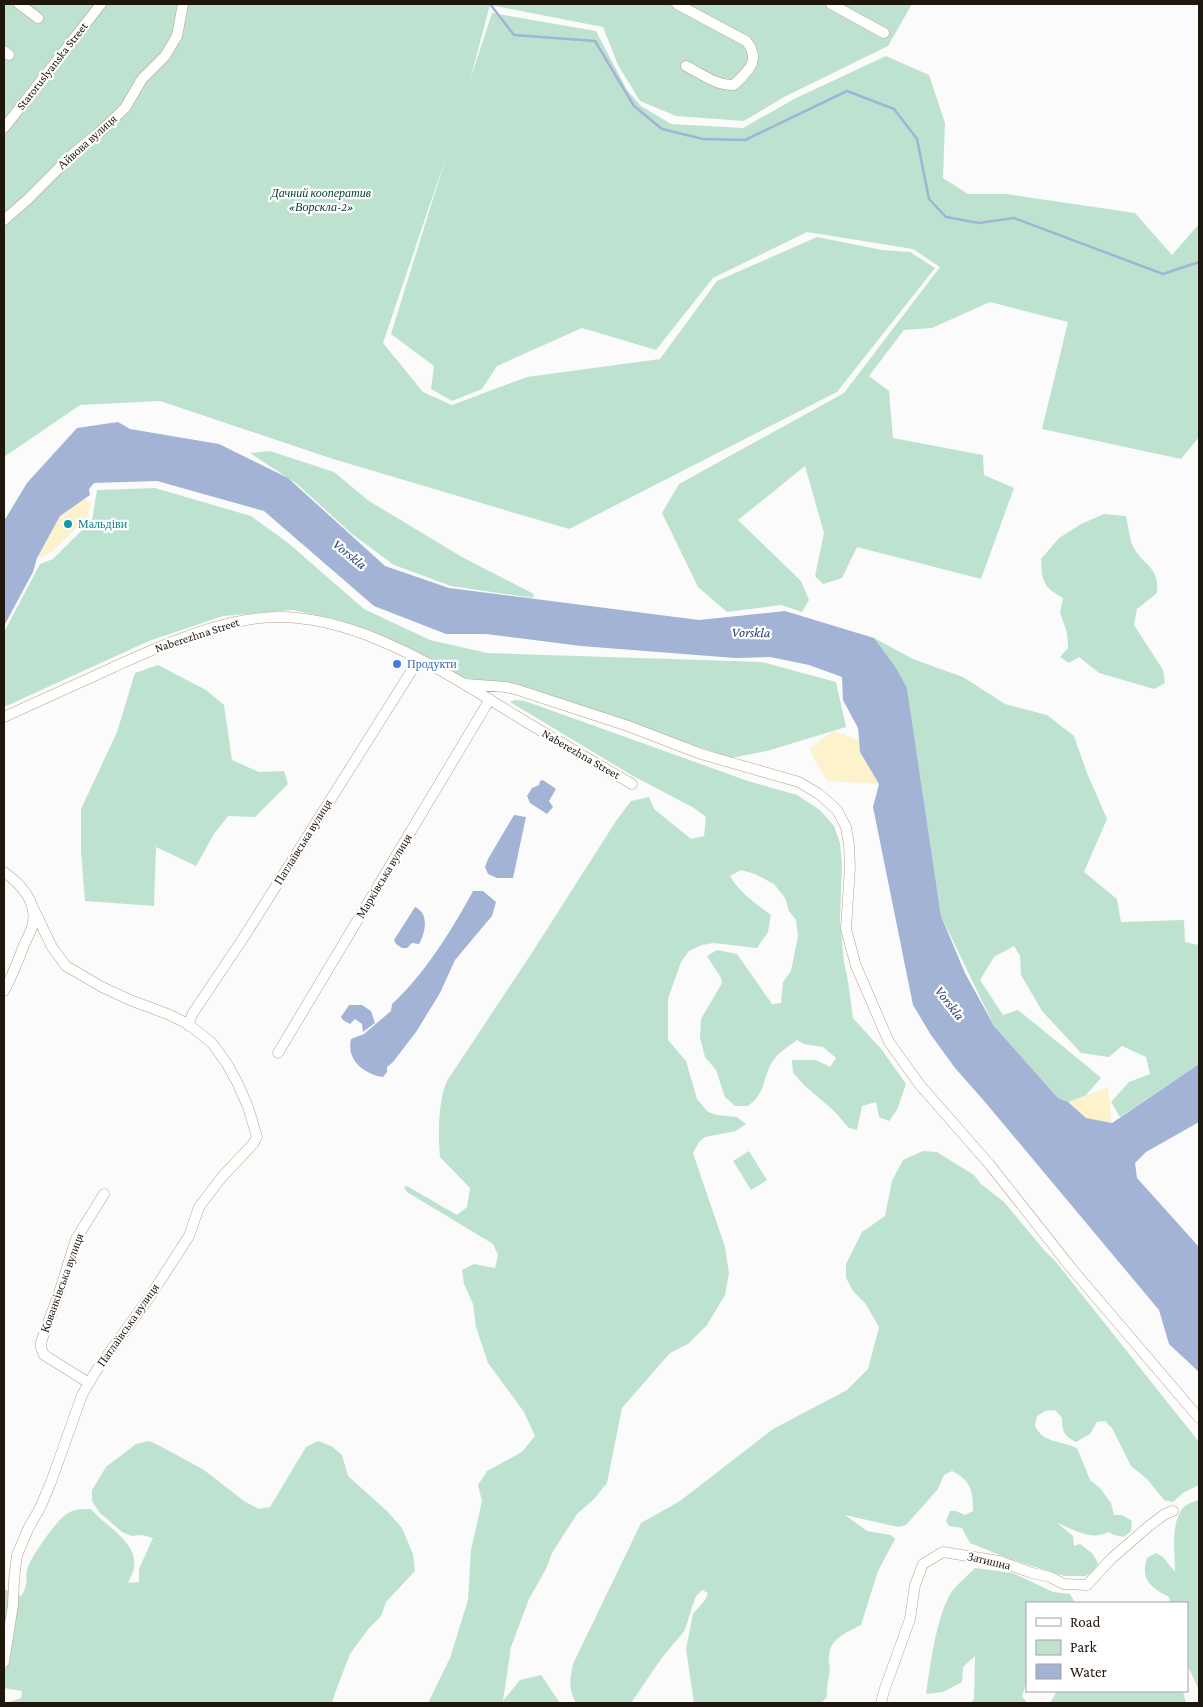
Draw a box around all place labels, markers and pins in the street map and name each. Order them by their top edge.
place label: Мальдіви [78,517,128,531]
marker: Мальдіви [62,518,74,530]
place label: Продукти [407,657,457,671]
marker: Продукти [391,658,403,670]

